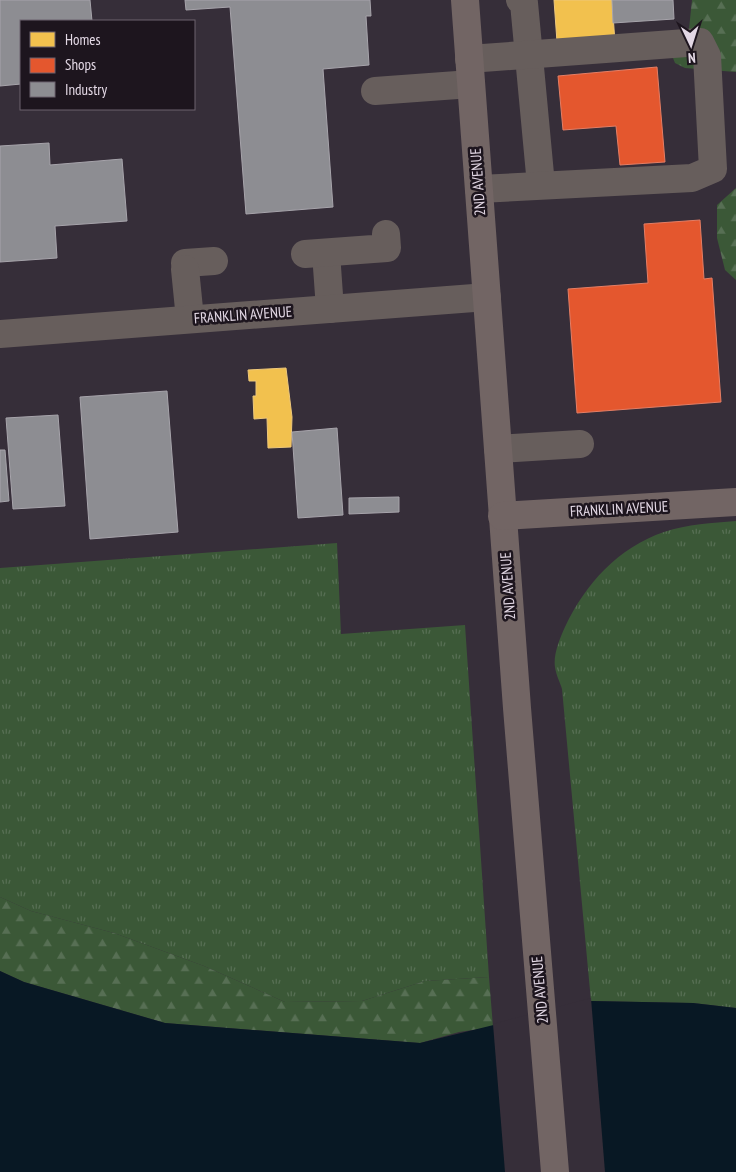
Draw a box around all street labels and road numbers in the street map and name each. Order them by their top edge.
street label: 2ND AVENUE [466,148,489,216]
street label: FRANKLIN AVENUE [193,302,293,327]
street label: FRANKLIN AVENUE [569,496,669,521]
street label: 2ND AVENUE [496,552,519,620]
street label: 2ND AVENUE [527,956,552,1025]

